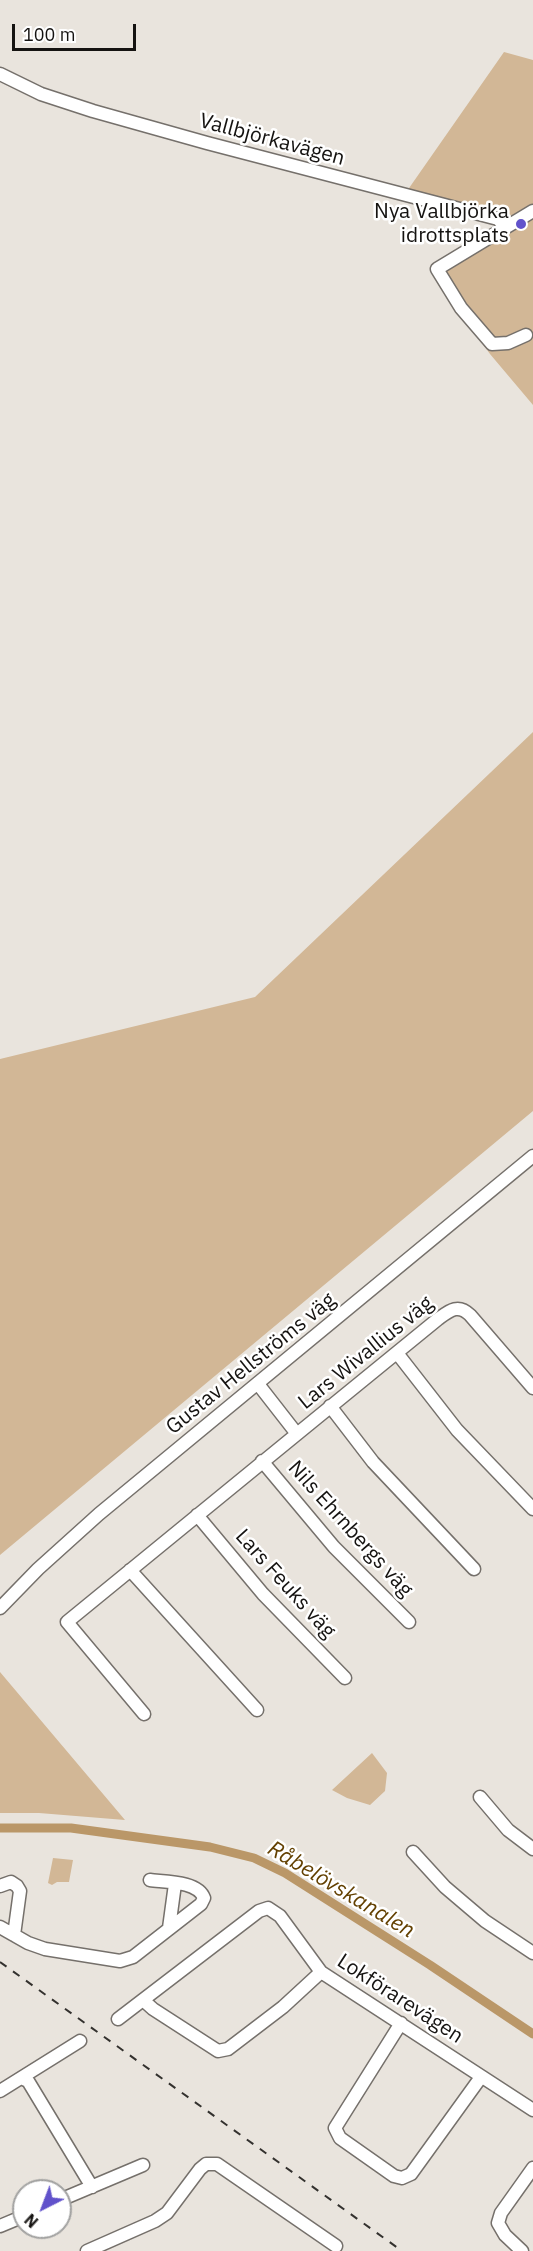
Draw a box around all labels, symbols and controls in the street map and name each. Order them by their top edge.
scale bar [15,12,140,50]
text: 100 m [23,23,75,46]
street label: Vallbjörkavägen [197,108,347,172]
place label: Nya Vallbjörka idrottsplats [374,199,509,249]
marker: Nya Vallbjörka idrottsplats [514,217,528,231]
street label: Gustav Hellströms väg [161,1288,341,1440]
street label: Lars Wivallius väg [294,1291,438,1415]
street label: Nils Ehrnbergs väg [282,1456,418,1602]
street label: Lars Feuks väg [230,1524,340,1644]
water label: Råbelövskanalen [263,1836,419,1944]
street label: Lokförarevägen [332,1949,468,2049]
north arrow [12,2179,72,2239]
text: N [20,2210,42,2232]

